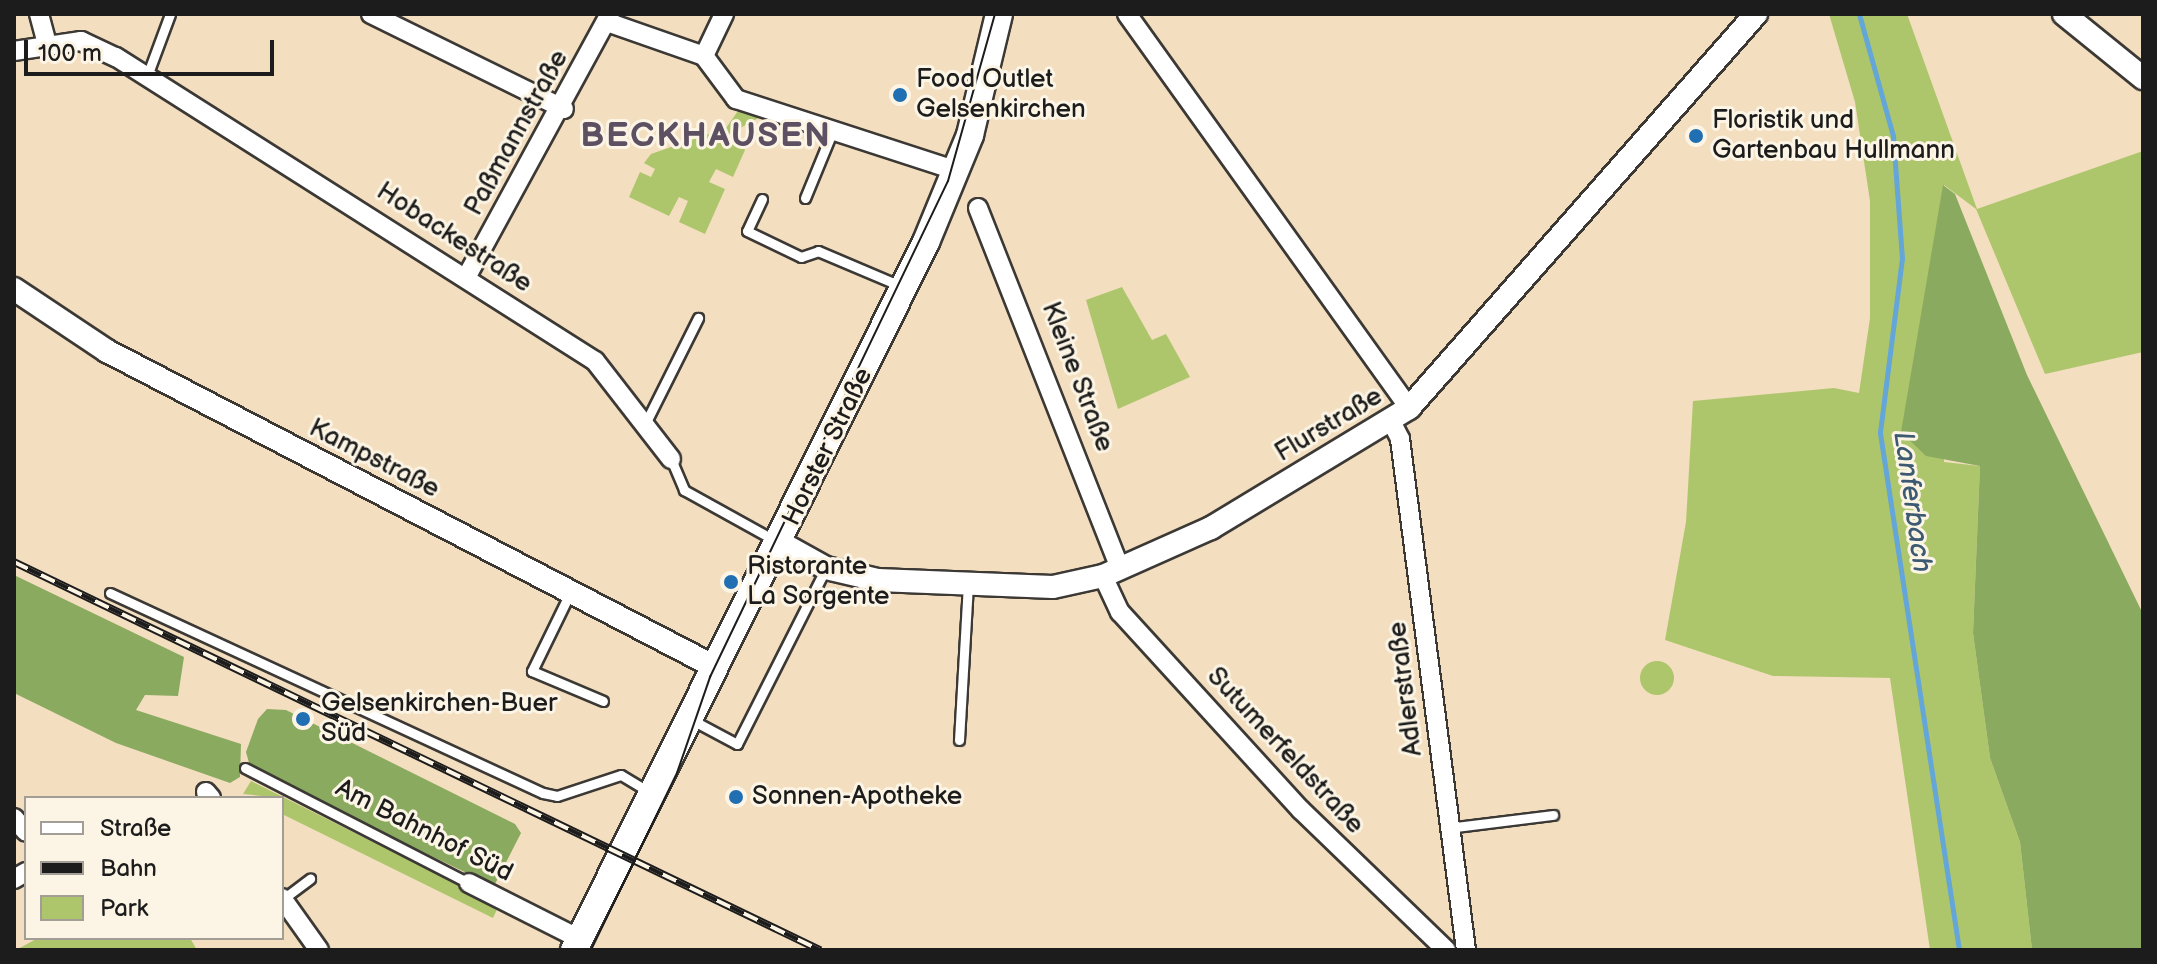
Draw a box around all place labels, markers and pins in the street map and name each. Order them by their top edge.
place label: Food Outlet Gelsenkirchen [916,64,1086,126]
marker: Food Outlet Gelsenkirchen [891,86,909,104]
place label: Floristik und Gartenbau Hullmann [1712,105,1955,166]
marker: Floristik und Gartenbau Hullmann [1687,127,1705,145]
place label: Ristorante La Sorgente [747,551,890,612]
marker: Ristorante La Sorgente [722,573,740,591]
place label: Gelsenkirchen-Buer Süd [321,688,557,750]
marker: Gelsenkirchen-Buer Süd [292,708,314,730]
place label: Sonnen-Apotheke [752,781,962,813]
marker: Sonnen-Apotheke [727,788,745,806]

